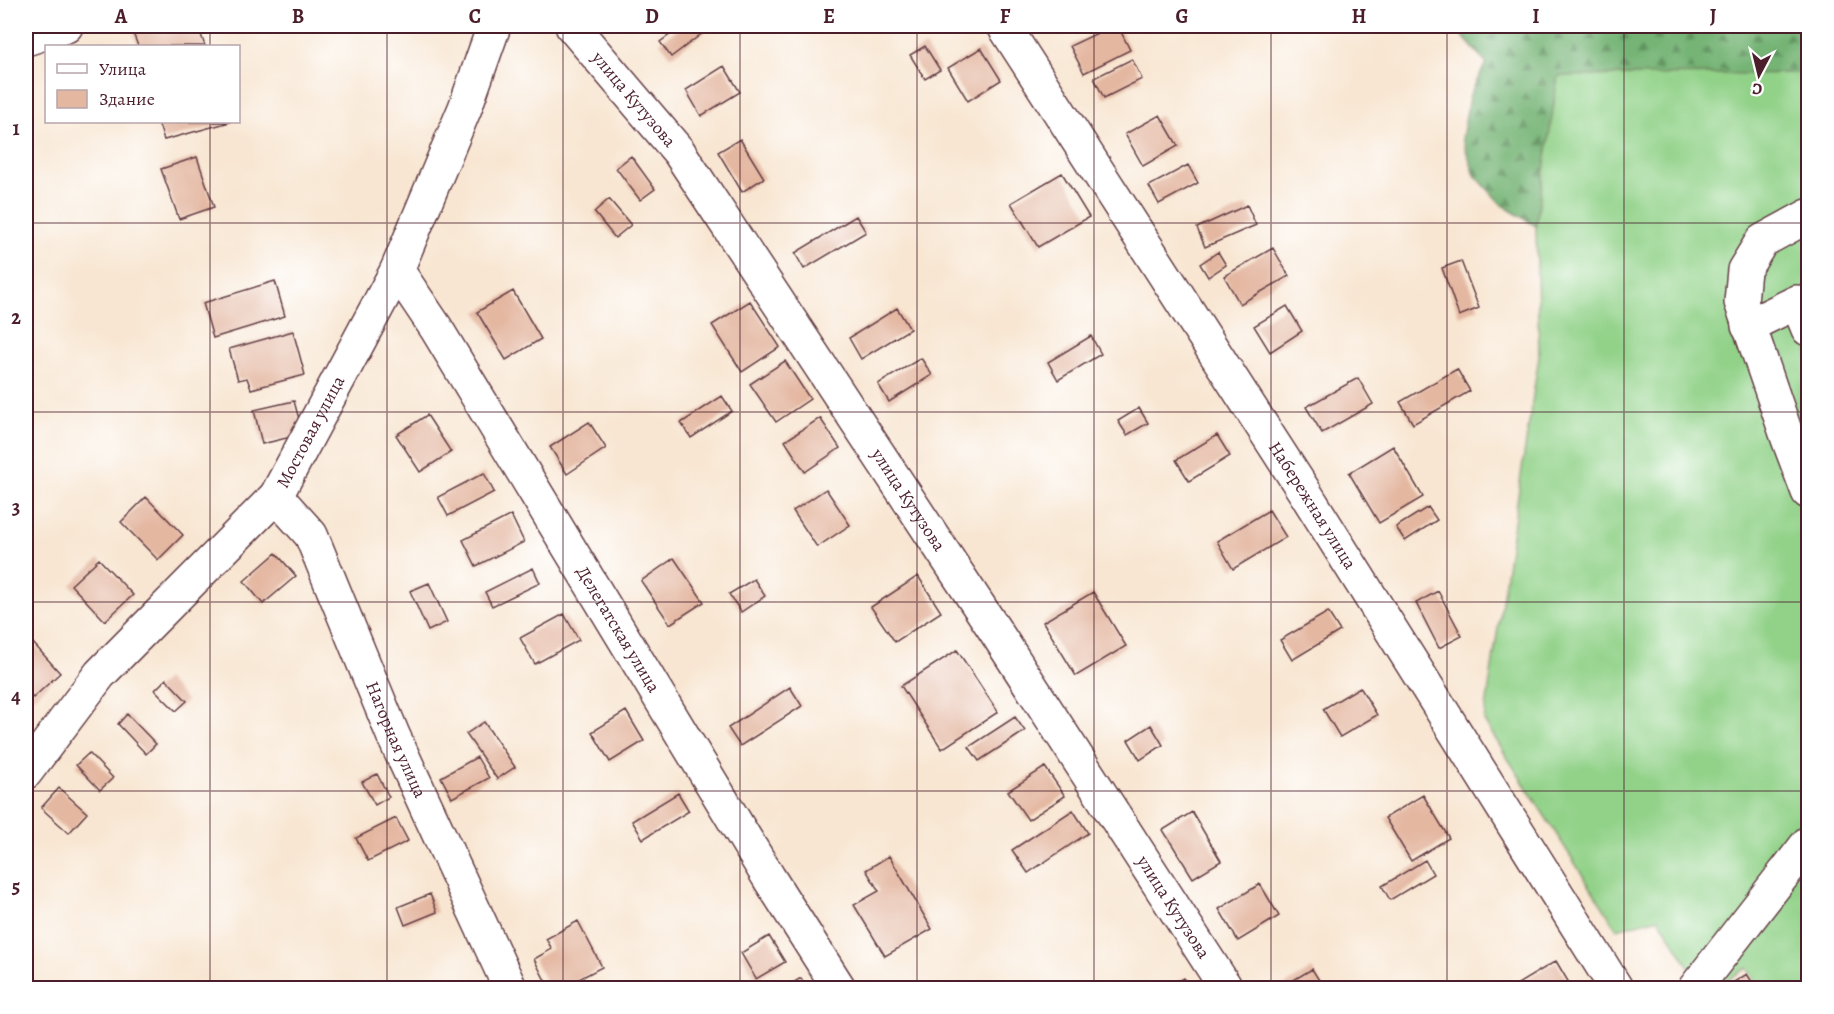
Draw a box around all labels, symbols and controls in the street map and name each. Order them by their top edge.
text: A [114,3,128,30]
text: B [292,3,304,30]
text: C [469,3,481,30]
text: D [645,3,659,30]
text: E [823,3,835,30]
text: F [1000,3,1011,30]
text: G [1175,3,1189,30]
text: H [1352,3,1367,30]
text: I [1532,3,1540,30]
text: J [1710,3,1717,30]
legend [45,45,240,123]
street label: улица Кутузова [586,45,682,153]
north arrow [1729,45,1789,105]
text: Улица [99,57,147,81]
text: С [1751,77,1764,100]
text: Здание [99,87,155,111]
text: 1 [12,115,20,142]
text: 2 [11,304,21,331]
street label: Мостовая улица [271,371,351,492]
street label: Набережная улица [1263,437,1362,574]
street label: улица Кутузова [865,443,952,556]
text: 3 [12,494,20,521]
street label: Делегатская улица [571,561,666,698]
street label: Нагорная улица [360,678,433,802]
text: 4 [11,683,21,710]
street label: улица Кутузова [1131,850,1216,964]
text: 5 [12,873,20,900]

